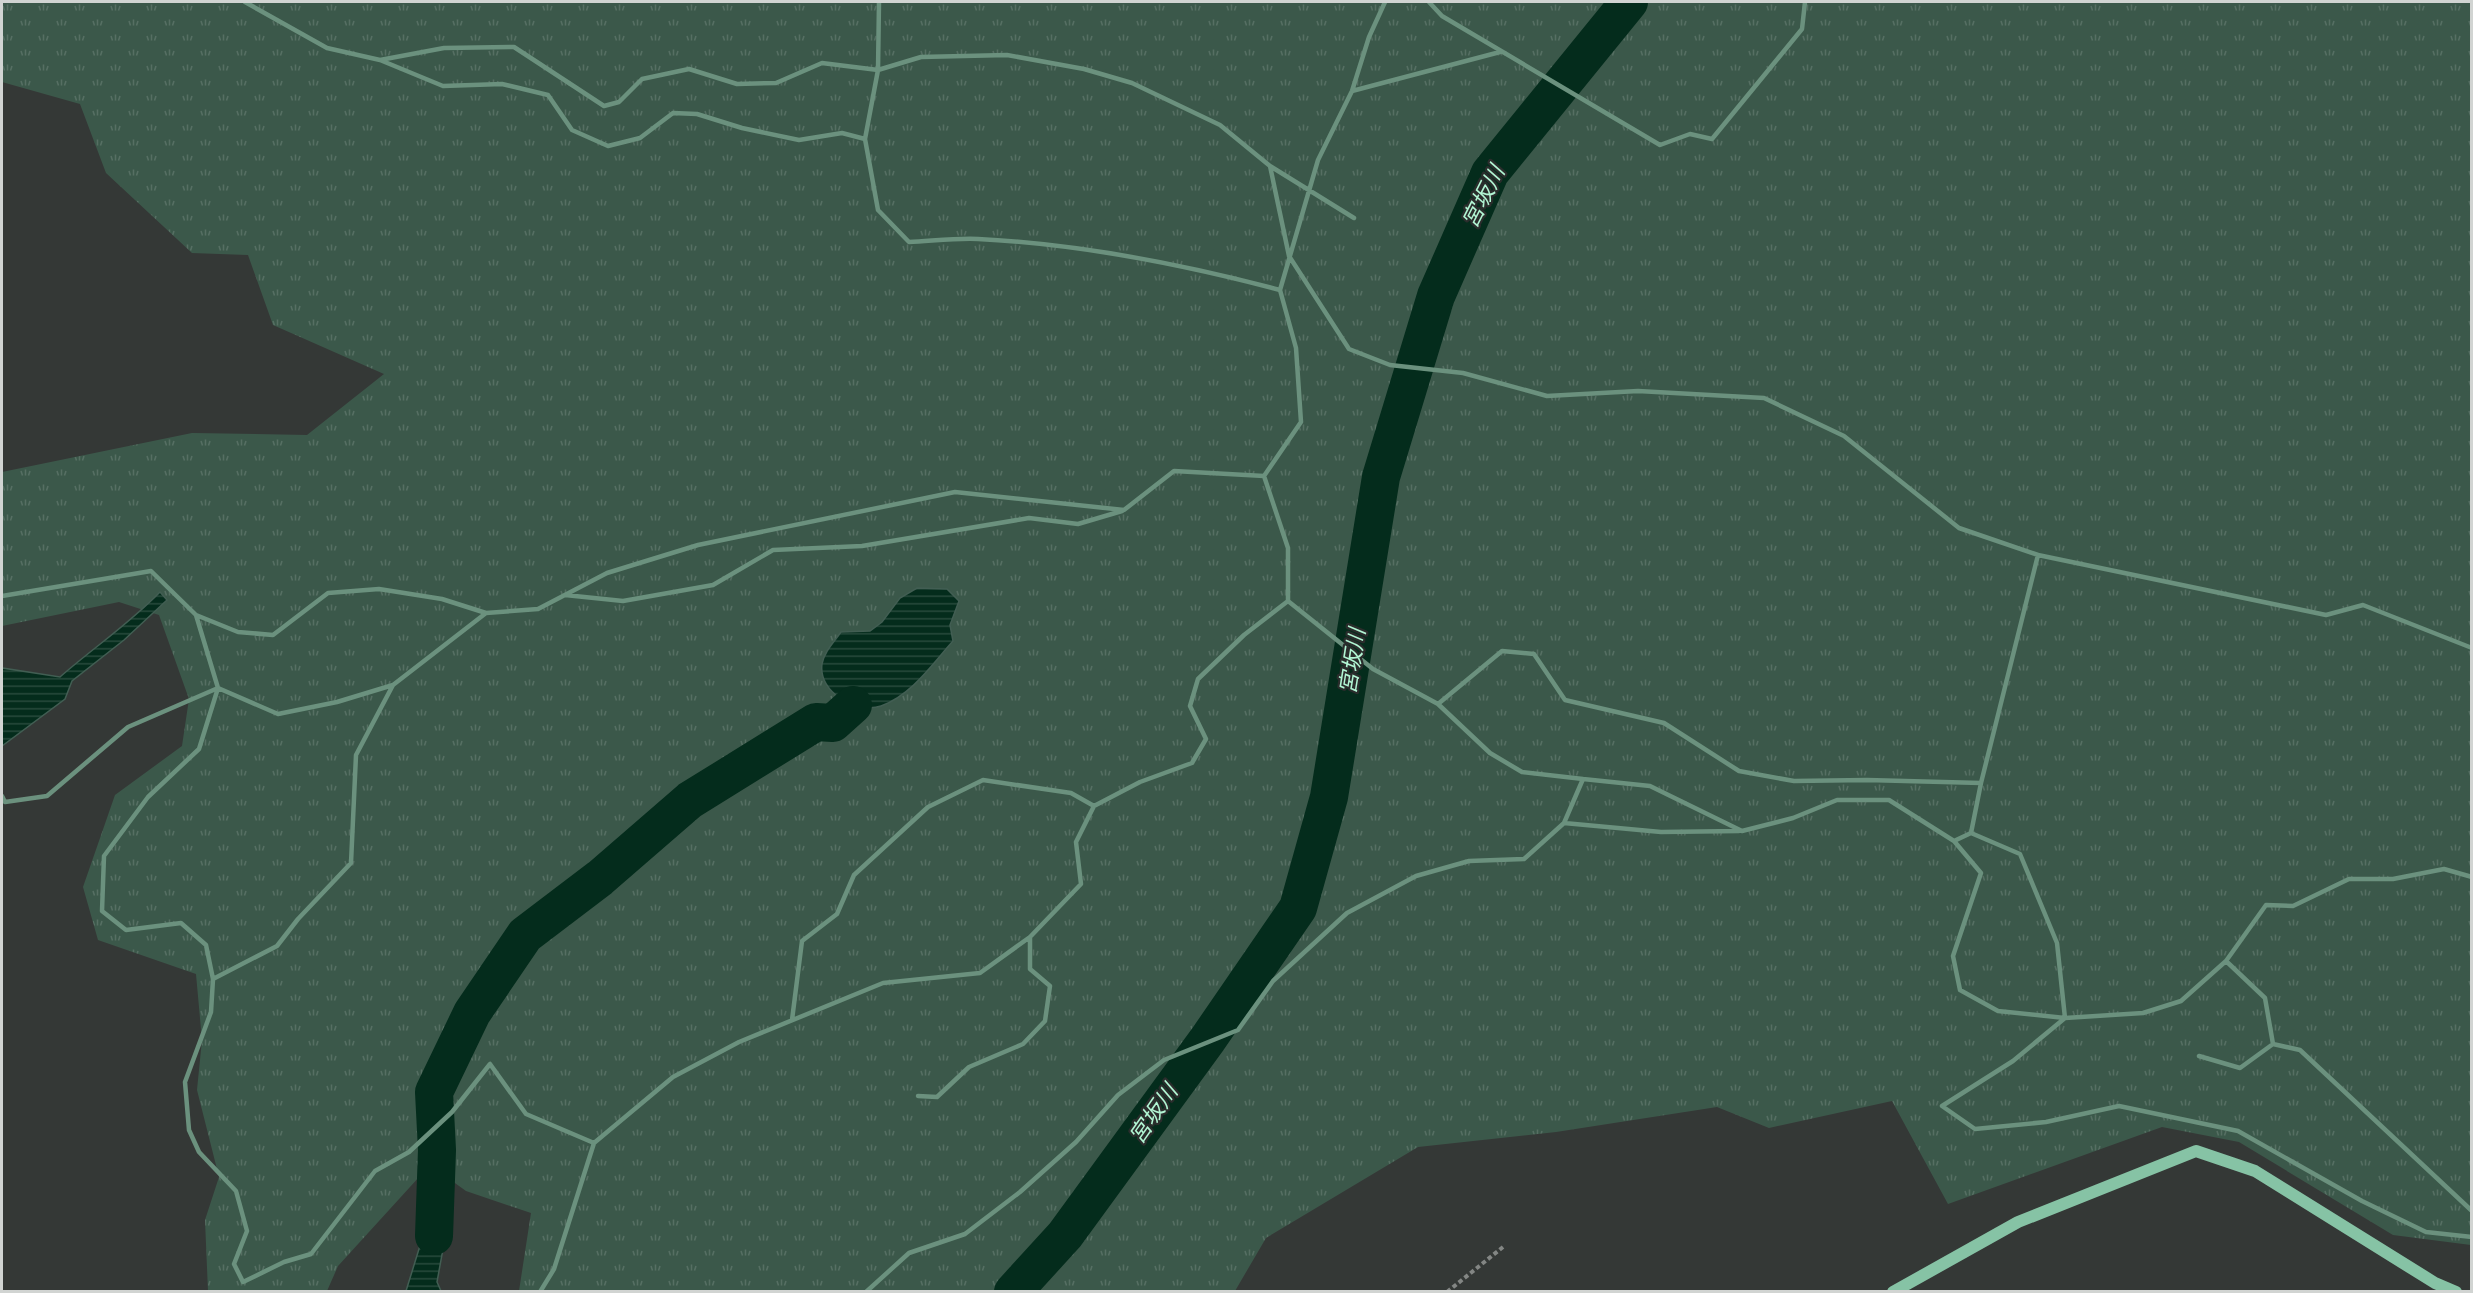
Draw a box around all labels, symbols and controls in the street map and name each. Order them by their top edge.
water label: 宮坂川 [1454,158,1511,232]
water label: 宮坂川 [1331,624,1371,696]
water label: 宮坂川 [1121,1076,1184,1149]

